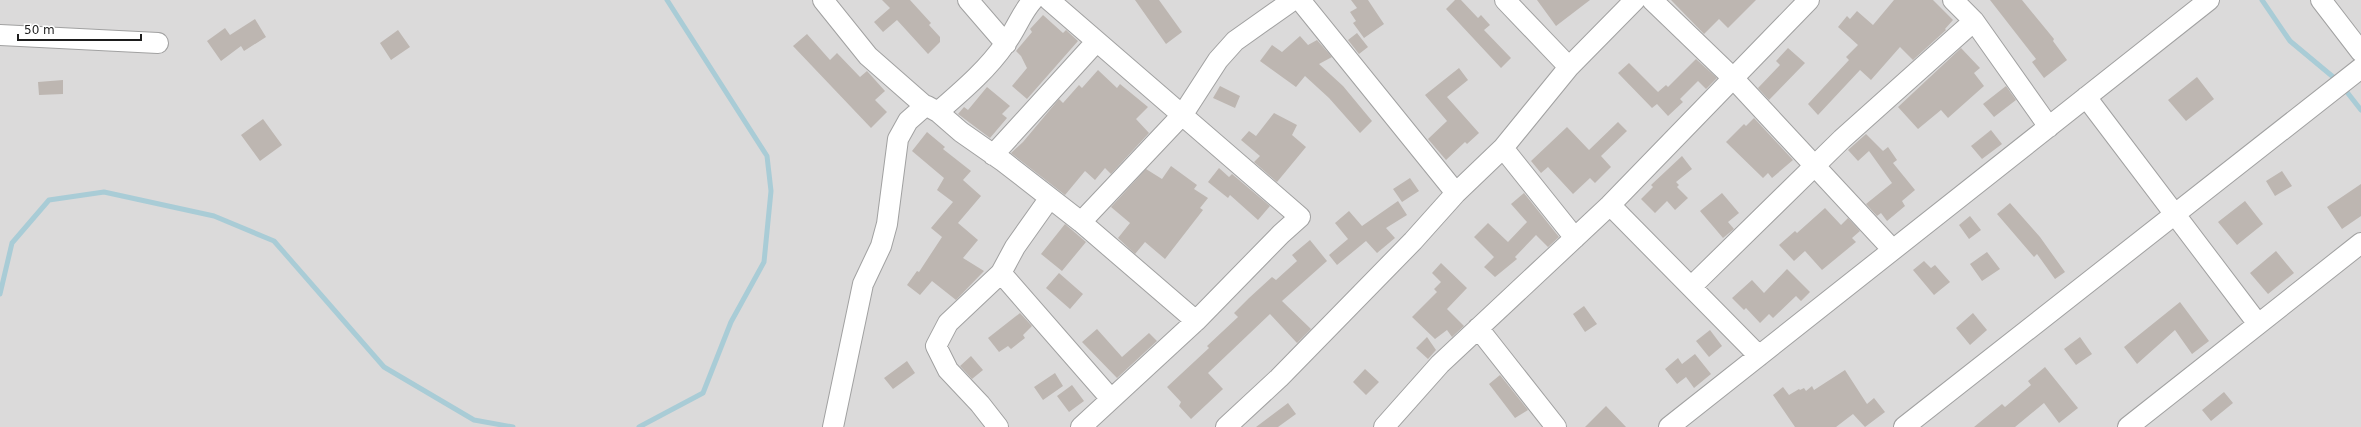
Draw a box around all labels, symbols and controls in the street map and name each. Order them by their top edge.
scale bar [18,16,141,42]
text: 50 m [24,23,55,37]

